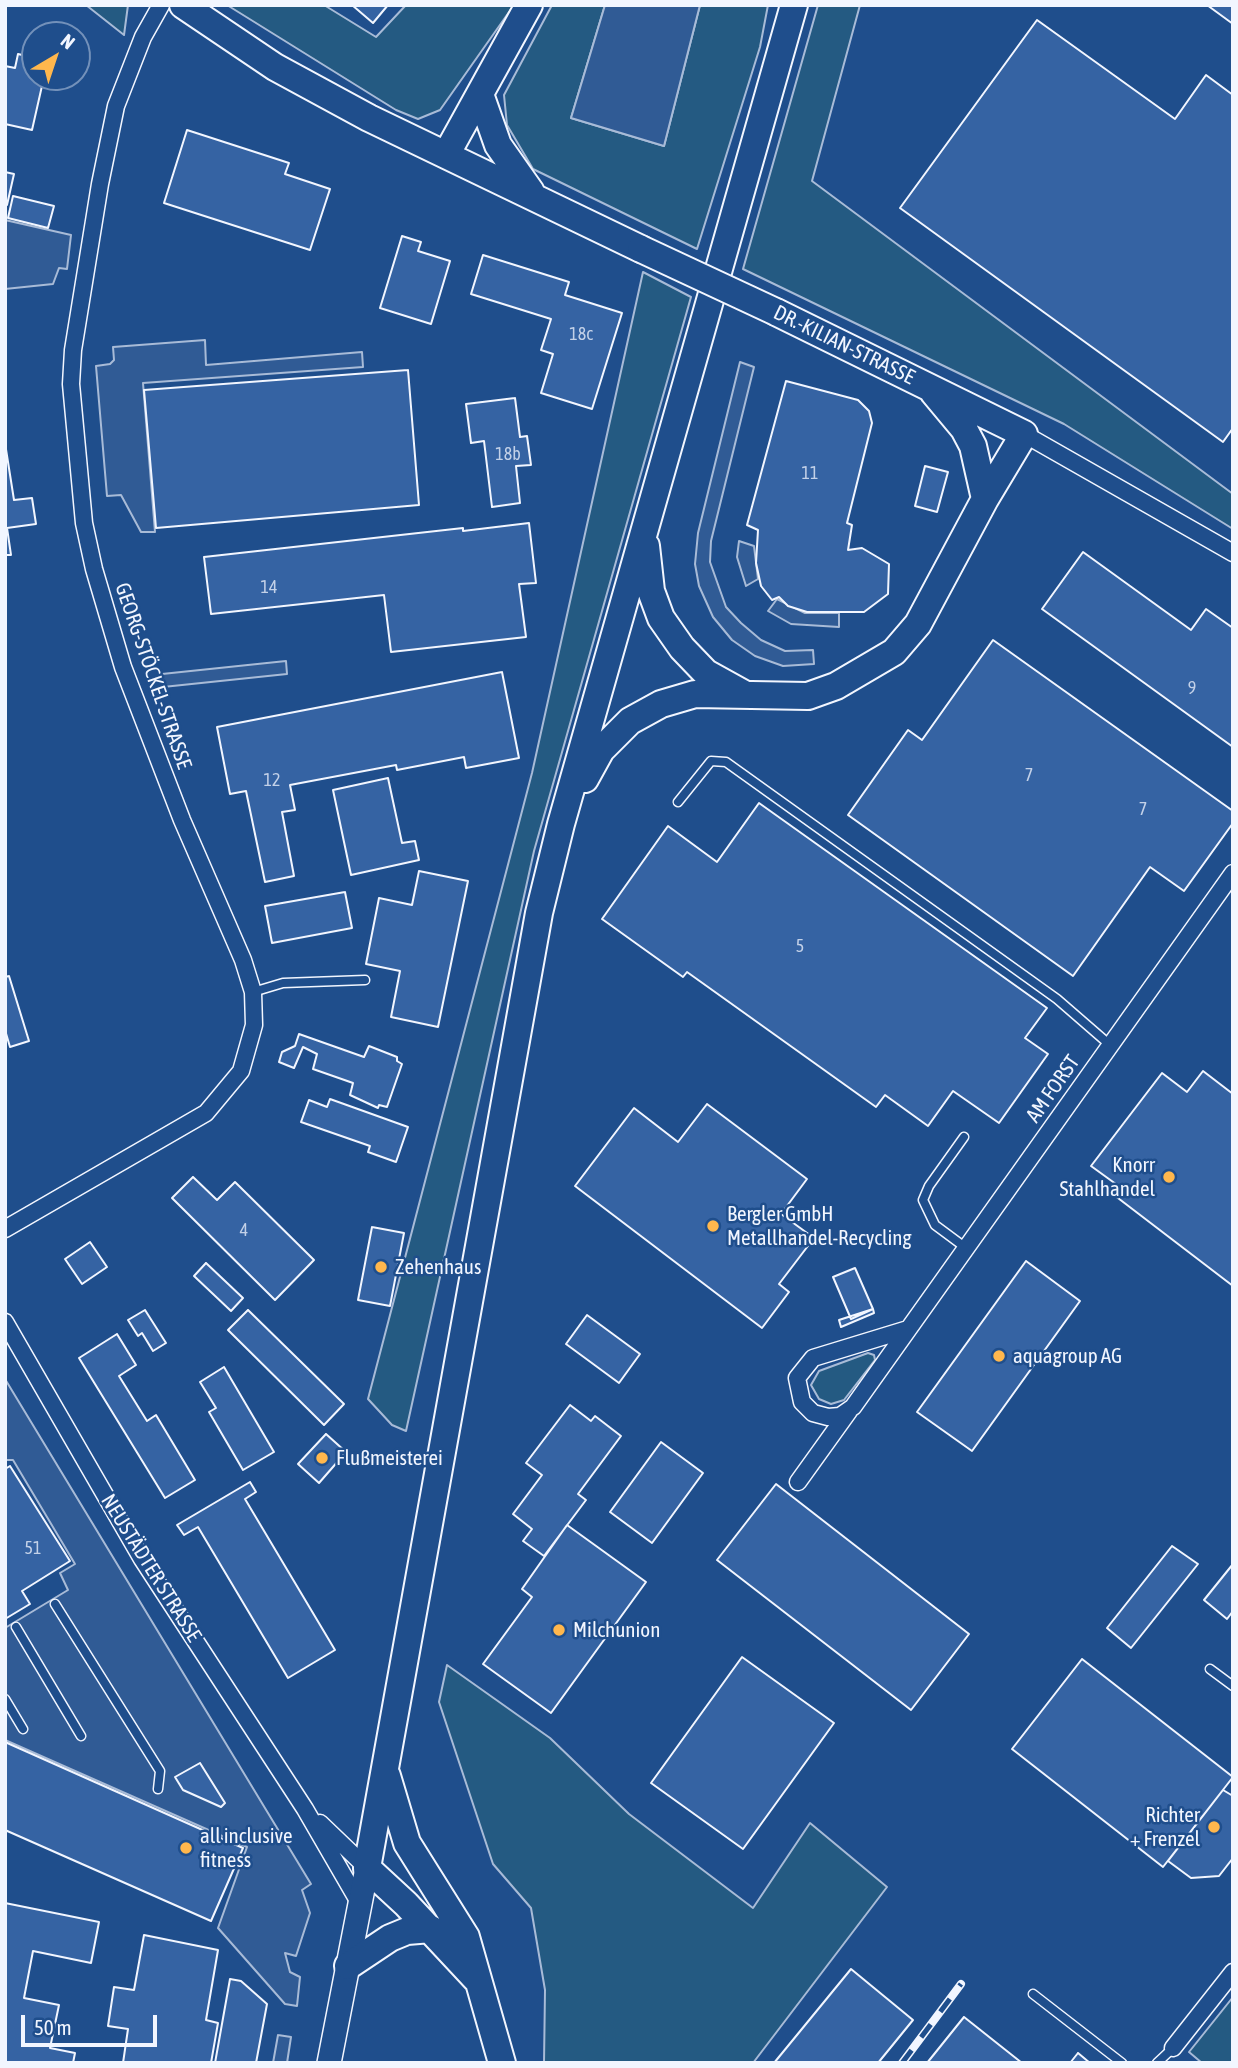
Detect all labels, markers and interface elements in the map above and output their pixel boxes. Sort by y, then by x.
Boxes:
north arrow [21,21,91,91]
text: N [57,29,79,53]
street label: DR.-KILIAN-STRASSE [769,300,919,390]
house number: 18c [569,323,593,345]
house number: 18b [495,443,521,465]
house number: 11 [802,462,818,484]
house number: 14 [261,576,277,598]
street label: GEORG-STÖCKEL-STRASSE [109,580,197,772]
house number: 9 [1188,677,1196,699]
house number: 7 [1025,764,1033,786]
house number: 12 [264,769,280,791]
house number: 7 [1139,798,1147,820]
house number: 5 [796,935,804,957]
street label: AM FORST [1021,1050,1085,1128]
place label: Knorr Stahlhandel [1059,1152,1155,1202]
marker: Knorr Stahlhandel [1161,1169,1177,1185]
place label: Bergler GmbH Metallhandel-Recycling [727,1201,912,1251]
marker: Bergler GmbH Metallhandel-Recycling [705,1218,721,1234]
house number: 4 [240,1219,248,1241]
place label: Zehenhaus [395,1254,481,1280]
marker: Zehenhaus [373,1259,389,1275]
place label: aquagroup AG [1013,1343,1122,1369]
marker: aquagroup AG [991,1348,1007,1364]
place label: Flußmeisterei [336,1445,443,1471]
marker: Flußmeisterei [314,1450,330,1466]
street label: NEUSTÄDTER STRASSE [95,1489,207,1647]
house number: 51 [25,1537,41,1559]
place label: Milchunion [573,1617,660,1643]
marker: Milchunion [551,1622,567,1638]
place label: Richter + Frenzel [1130,1802,1200,1852]
marker: Richter + Frenzel [1206,1819,1222,1835]
place label: all inclusive fitness [200,1823,292,1873]
marker: all inclusive fitness [178,1840,194,1856]
scale bar [24,2002,161,2046]
text: 50 m [34,2015,72,2039]

